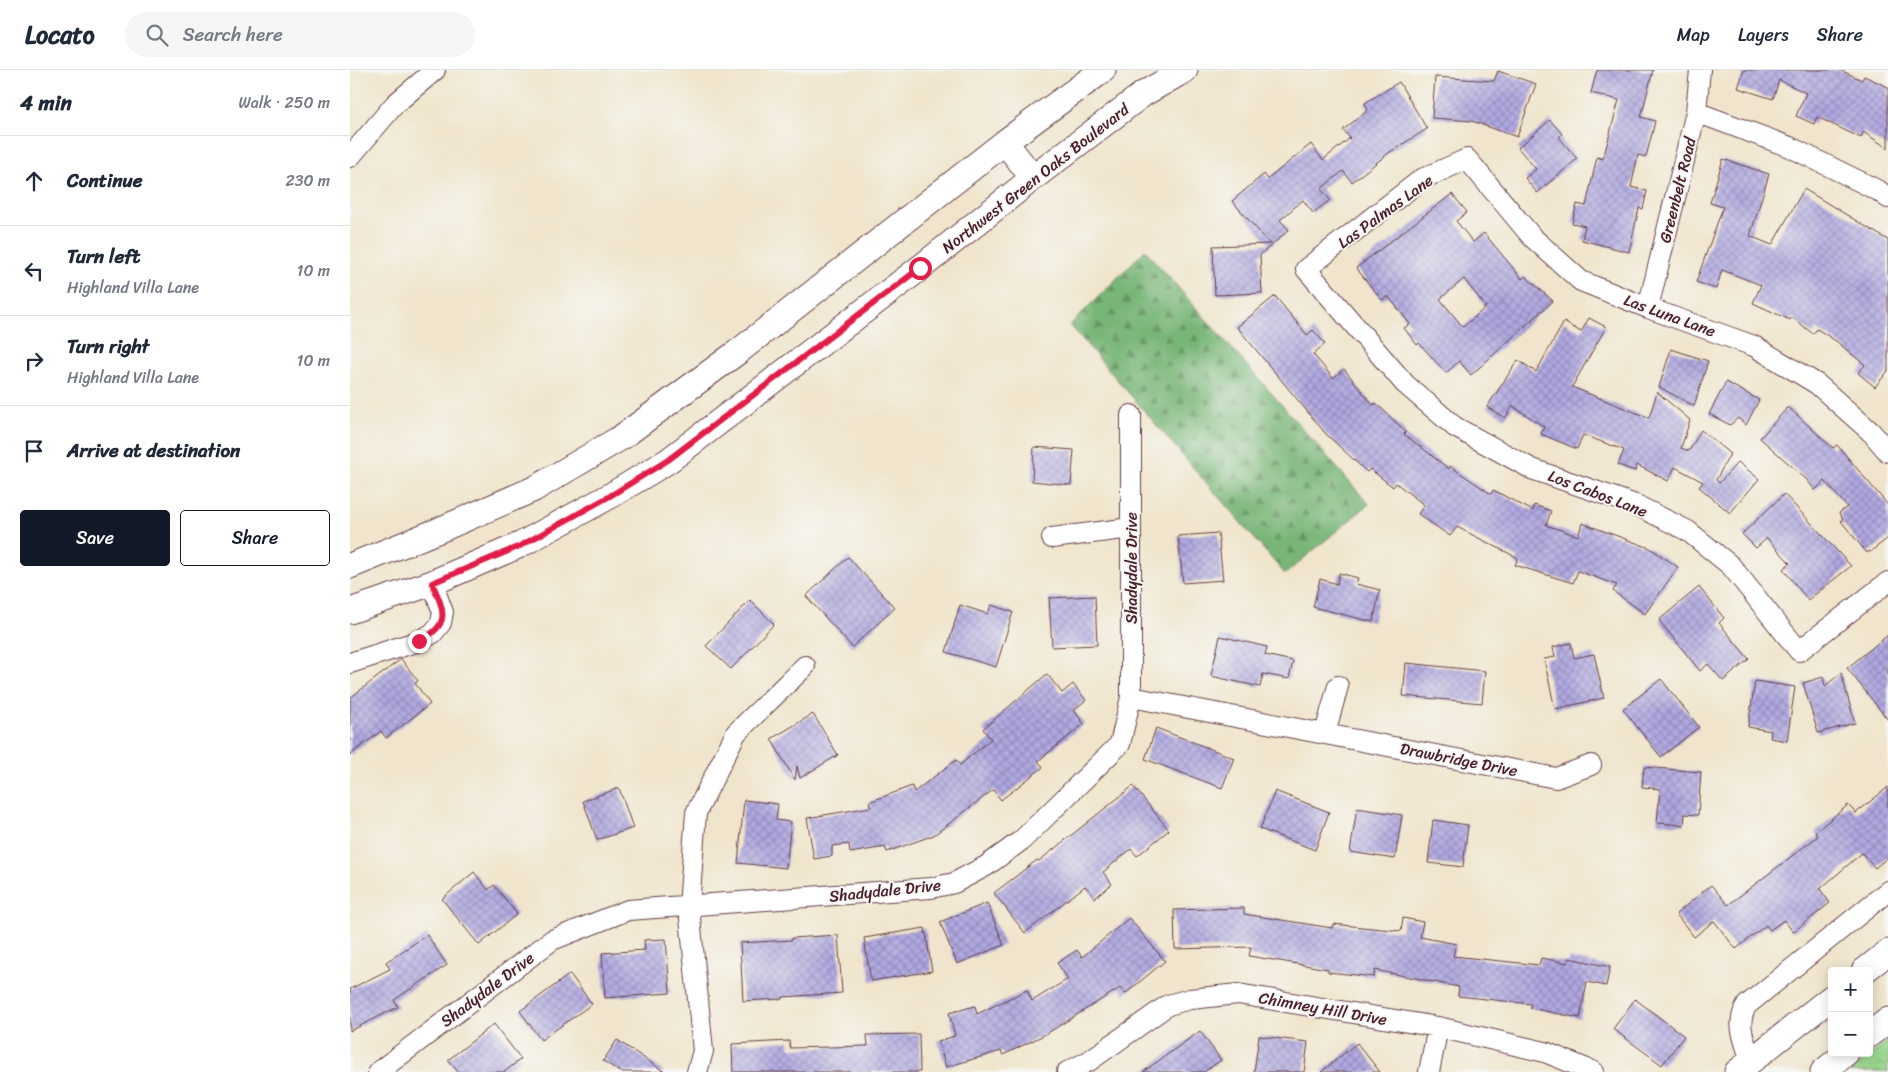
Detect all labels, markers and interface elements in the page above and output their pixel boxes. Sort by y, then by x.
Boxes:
search box [125,12,475,57]
text: Locato [25,14,95,56]
text: Search here [183,18,283,51]
text: Map [1677,19,1710,51]
text: Layers [1738,19,1789,51]
text: Share [1817,19,1863,51]
icon: search [143,21,171,49]
text: 4 min [20,84,72,122]
text: Walk · 250 m [238,88,330,117]
street label: Northwest Green Oaks Boulevard [935,95,1137,261]
street label: Greenbelt Road [1650,133,1705,246]
text: Continue [67,164,143,197]
text: 230 m [285,166,330,195]
street label: Las Palmas Lane [1331,166,1440,256]
icon: ahead [20,167,48,195]
text: Turn left [67,240,140,273]
text: 10 m [297,256,330,285]
icon: left [20,257,48,285]
route start [909,257,932,280]
text: Highland Villa Lane [67,273,199,302]
street label: Las Luna Lane [1620,285,1720,346]
text: Turn right [67,330,149,363]
text: 10 m [297,346,330,375]
icon: right [20,347,48,375]
text: Highland Villa Lane [67,363,199,392]
text: Arrive at destination [67,434,240,467]
icon: arrive [20,437,48,465]
street label: Los Cabos Lane [1544,461,1652,526]
button: Save [20,510,170,566]
button: Share [180,510,330,566]
street label: Shadydale Drive [1117,512,1146,624]
route end [408,630,431,653]
street label: Drawbridge Drive [1398,734,1520,785]
street label: Shadydale Drive [828,870,942,911]
street label: Shadydale Drive [434,944,541,1035]
map controls [1828,967,1873,1057]
button: + [1828,967,1873,1012]
street label: Chimney Hill Drive [1257,983,1389,1034]
button: − [1828,1012,1873,1057]

